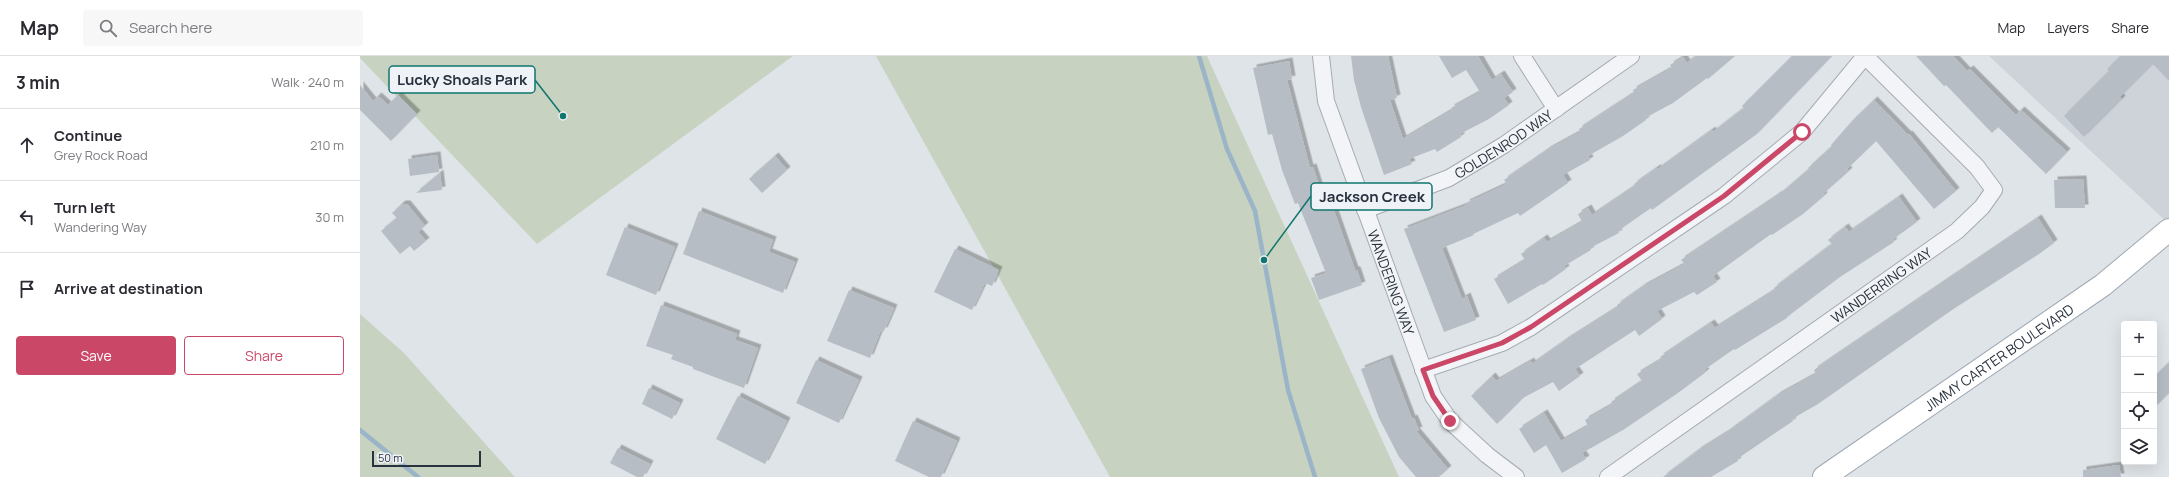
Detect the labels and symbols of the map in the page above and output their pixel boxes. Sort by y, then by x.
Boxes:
callout: Lucky Shoals Park [389,66,535,93]
text: Lucky Shoals Park [397,69,528,90]
street label: GOLDENROD WAY [1451,105,1556,182]
route start [1793,123,1811,141]
callout: Jackson Creek [1311,183,1432,210]
text: Jackson Creek [1319,186,1426,207]
street label: WANDERING WAY [1364,227,1420,337]
street label: WANDERRING WAY [1827,242,1935,327]
street label: JIMMY CARTER BOULEVARD [1920,299,2077,415]
route end [1441,412,1459,430]
scale bar [372,449,481,468]

